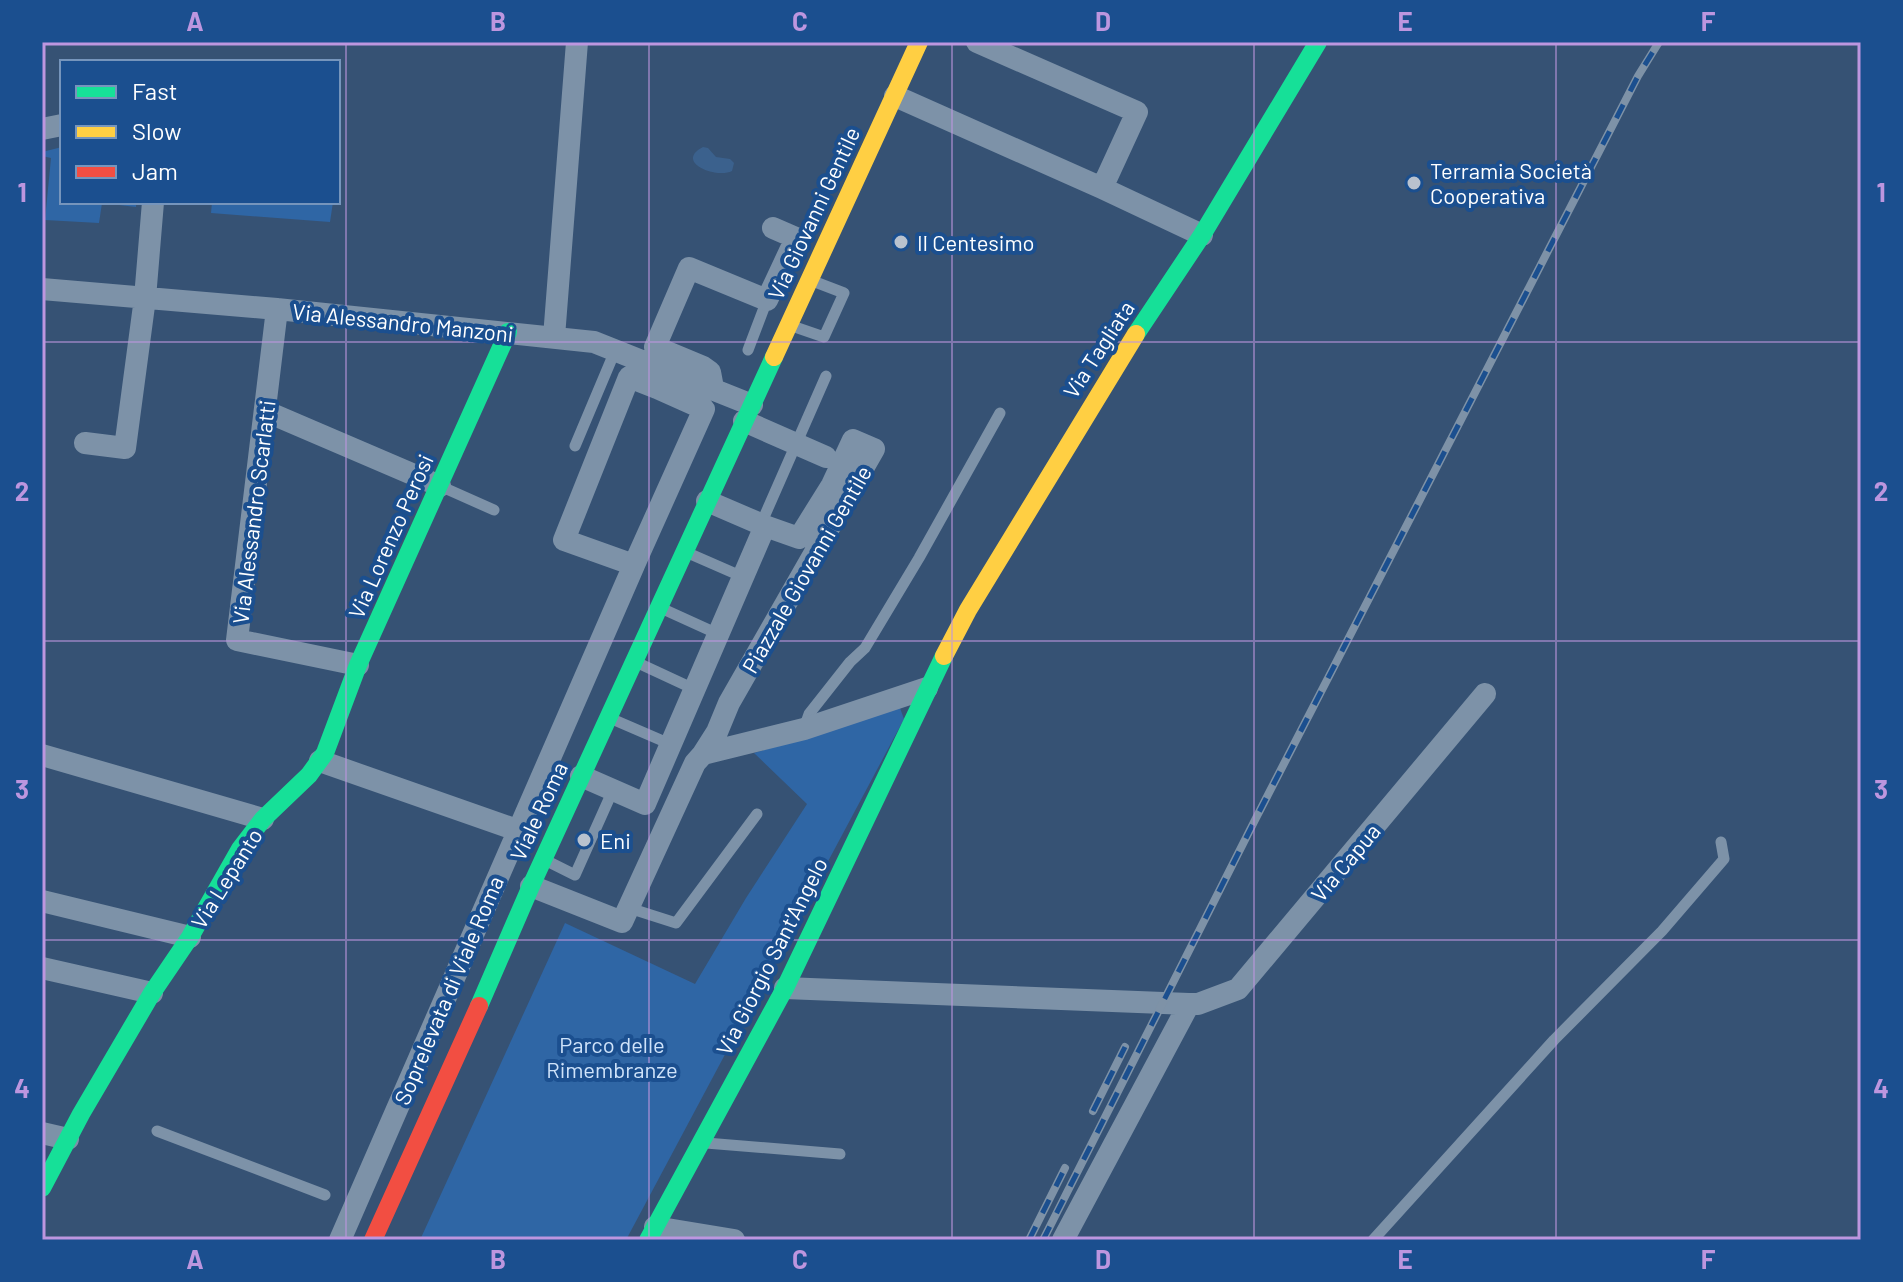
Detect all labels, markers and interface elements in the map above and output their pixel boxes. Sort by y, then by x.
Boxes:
text: A [186,5,204,36]
text: B [490,5,506,36]
text: C [792,5,808,36]
text: D [1095,5,1111,36]
text: E [1397,5,1413,36]
text: F [1701,5,1716,36]
legend [60,60,340,204]
text: Fast [132,76,177,105]
text: Slow [132,116,181,145]
street label: Via Giovanni Gentile [762,123,864,303]
text: Jam [132,156,178,185]
place label: Terramia Società Cooperativa [1430,157,1592,208]
marker: Terramia Società Cooperativa [1405,174,1423,192]
text: 1 [17,176,27,207]
text: 1 [1876,176,1886,207]
place label: Il Centesimo [917,229,1035,255]
marker: Il Centesimo [892,233,910,251]
street label: Via Tagliata [1057,296,1139,402]
street label: Via Alessandro Manzoni [291,297,515,347]
street label: Via Alessandro Scarlatti [226,398,280,626]
street label: Via Lorenzo Perosi [342,450,438,622]
street label: Piazzale Giovanni Gentile [736,461,876,677]
text: 2 [15,475,29,506]
text: 2 [1874,475,1888,506]
street label: Viale Roma [504,758,572,864]
text: 3 [15,773,29,804]
text: 3 [1874,773,1888,804]
street label: Via Capua [1305,818,1385,906]
street label: Via Lepanto [185,823,267,933]
place label: Eni [600,827,631,853]
marker: Eni [575,831,593,849]
street label: Via Giorgio Sant'Angelo [710,853,832,1059]
street label: Soprelevata di Viale Roma [388,872,508,1108]
park label: Parco delle Rimembranze [546,1031,678,1082]
text: 4 [14,1072,30,1103]
text: 4 [1873,1072,1889,1103]
text: A [186,1243,204,1274]
text: B [490,1243,506,1274]
text: C [792,1243,808,1274]
text: D [1095,1243,1111,1274]
text: E [1397,1243,1413,1274]
text: F [1701,1243,1716,1274]

